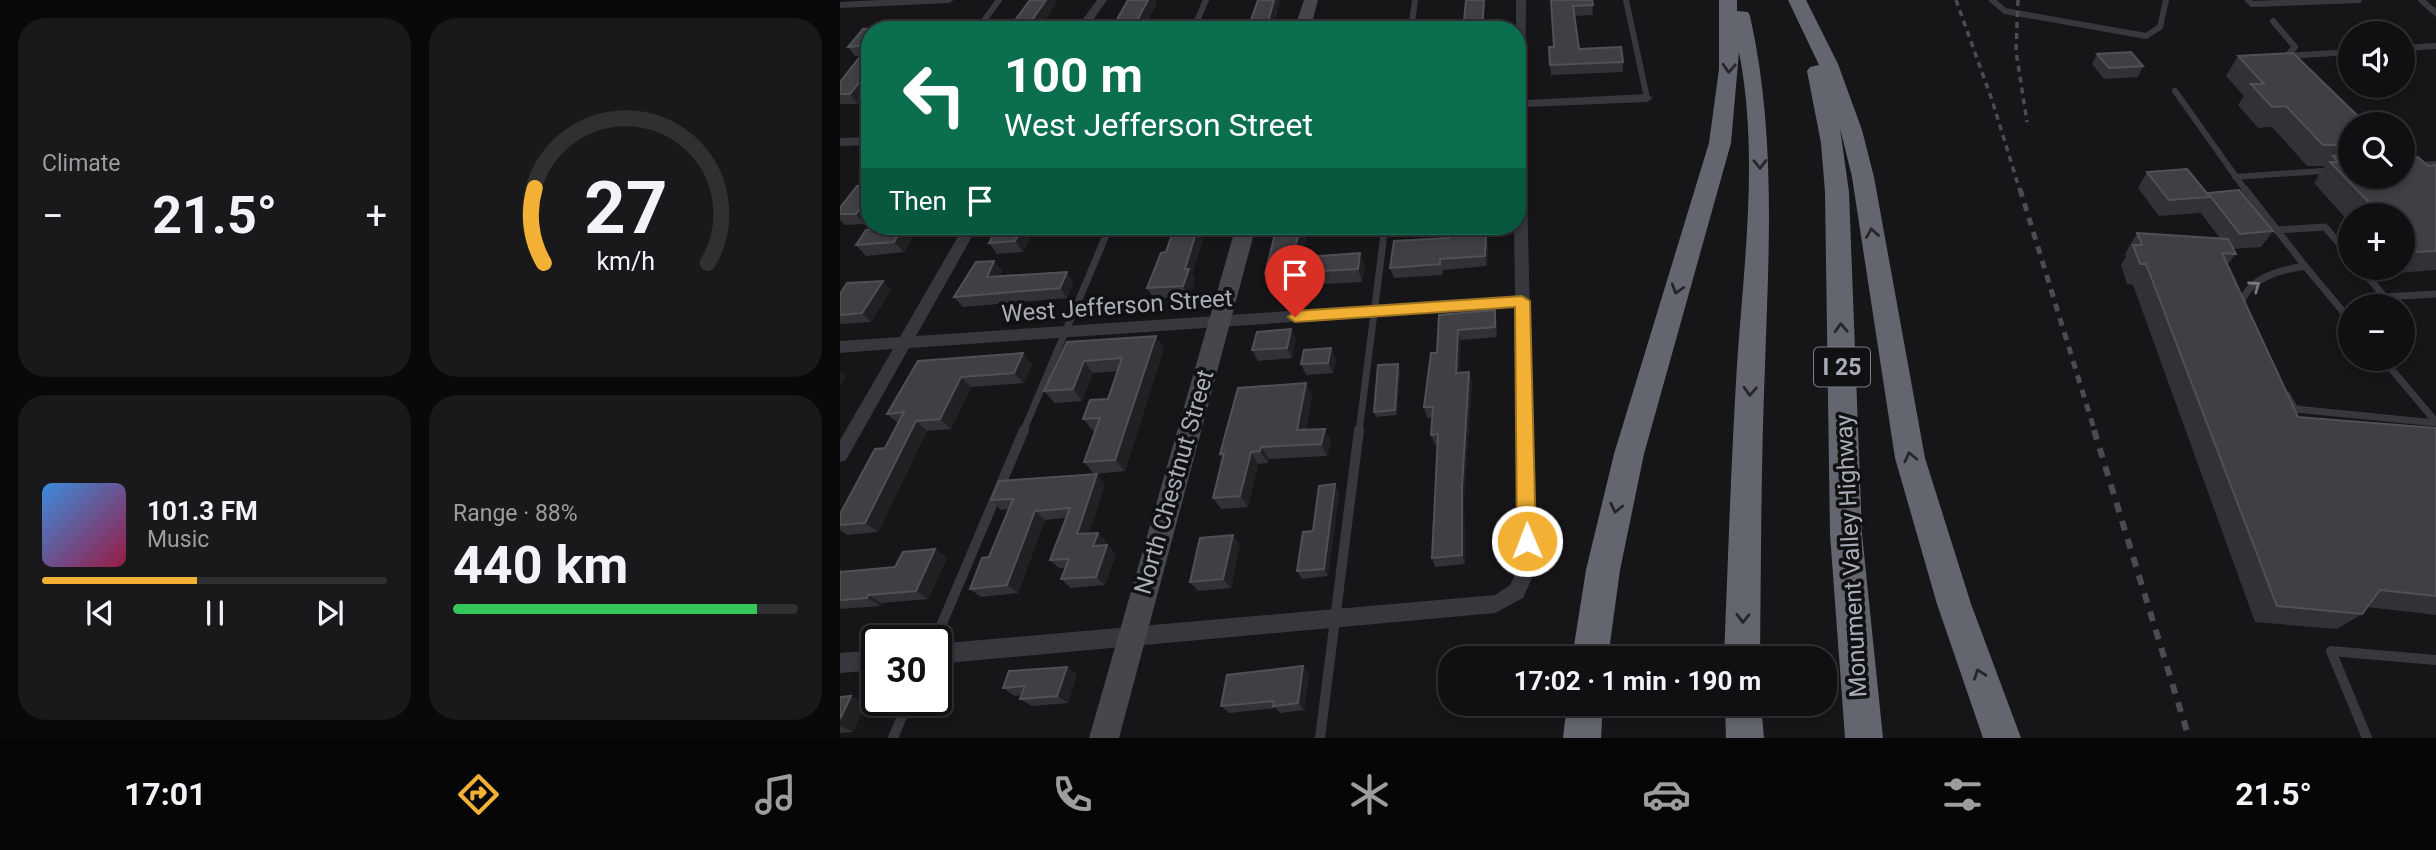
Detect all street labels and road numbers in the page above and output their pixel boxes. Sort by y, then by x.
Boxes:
street label: West Jefferson Street [1000,284,1234,328]
road number: I 25 [1814,348,1870,386]
street label: North Chestnut Street [1129,367,1219,597]
street label: Monument Valley Highway [1830,413,1872,698]

